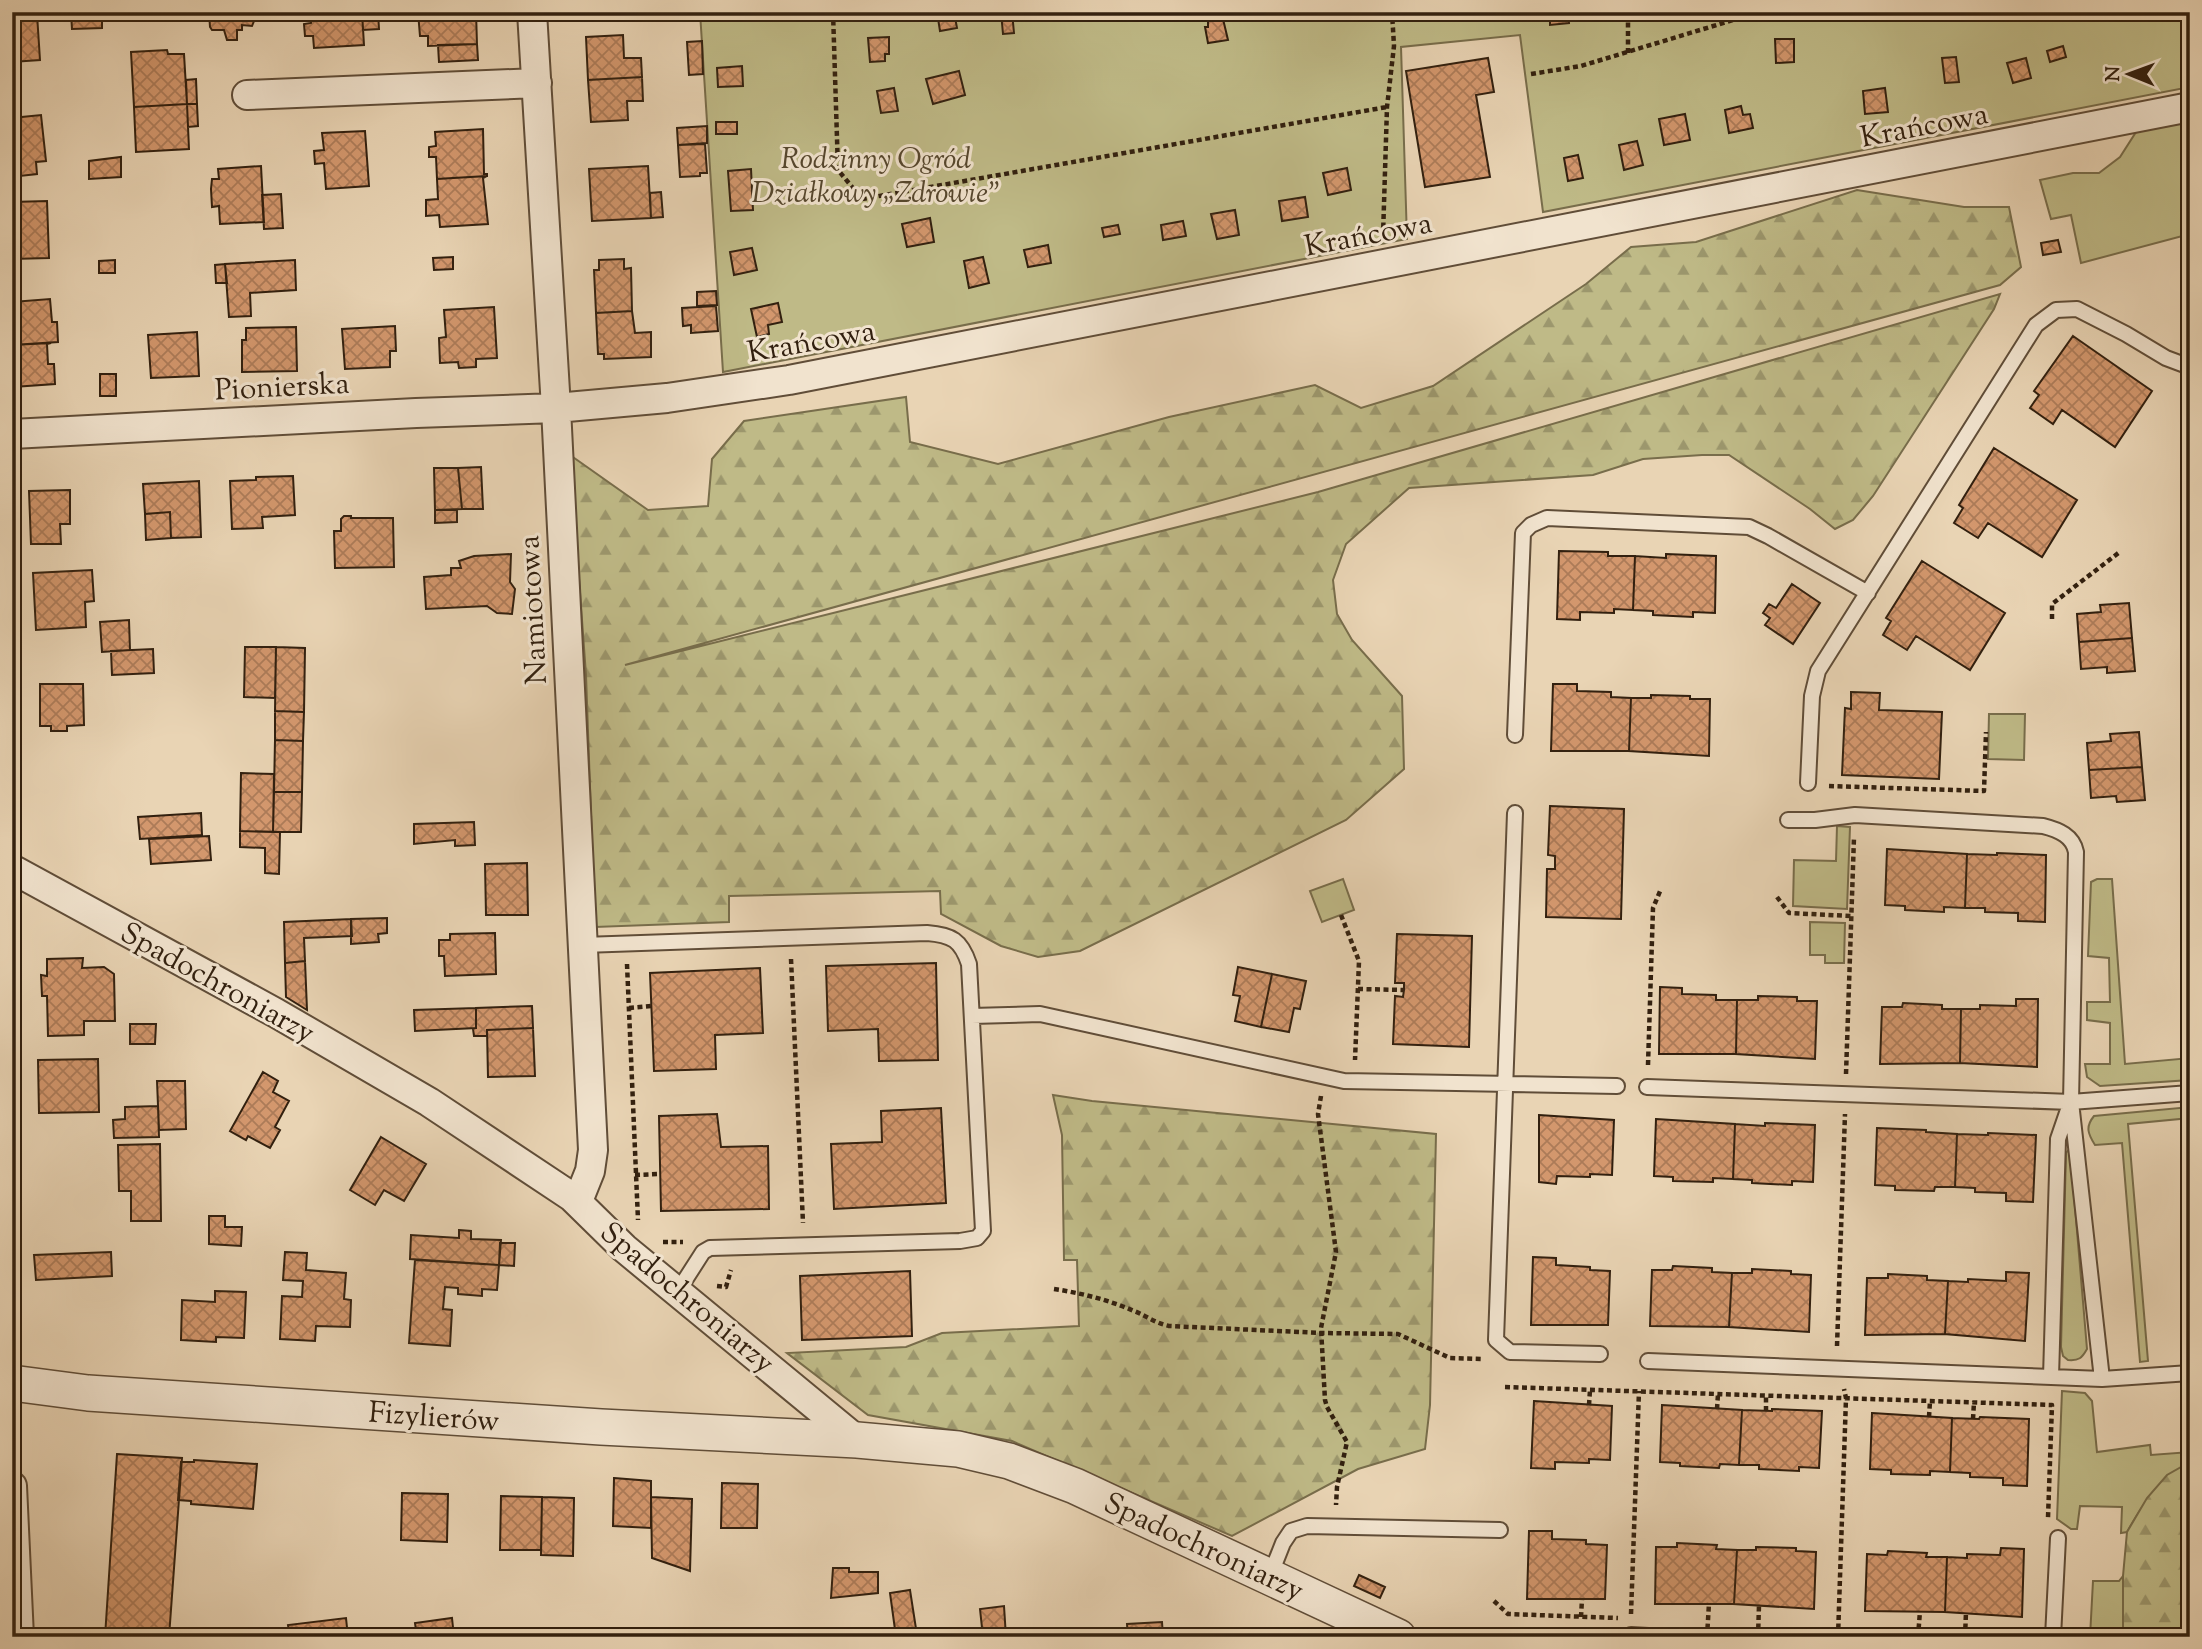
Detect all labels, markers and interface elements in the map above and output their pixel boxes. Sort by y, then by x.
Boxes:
north arrow [2094,38,2164,108]
text: N [2101,66,2128,82]
street label: Krańcowa [1857,94,1992,161]
park label: Rodzinny Ogród Działkowy „Zdrowie” [752,139,1000,216]
street label: Krańcowa [1301,203,1436,270]
street label: Krańcowa [744,311,879,376]
street label: Pionierska [214,363,351,413]
street label: Namiotowa [509,534,560,685]
street label: Spadochroniarzy [112,913,322,1056]
street label: Spadochroniarzy [590,1213,783,1385]
street label: Fizylierów [367,1392,501,1445]
street label: Spadochroniarzy [1096,1483,1310,1614]

